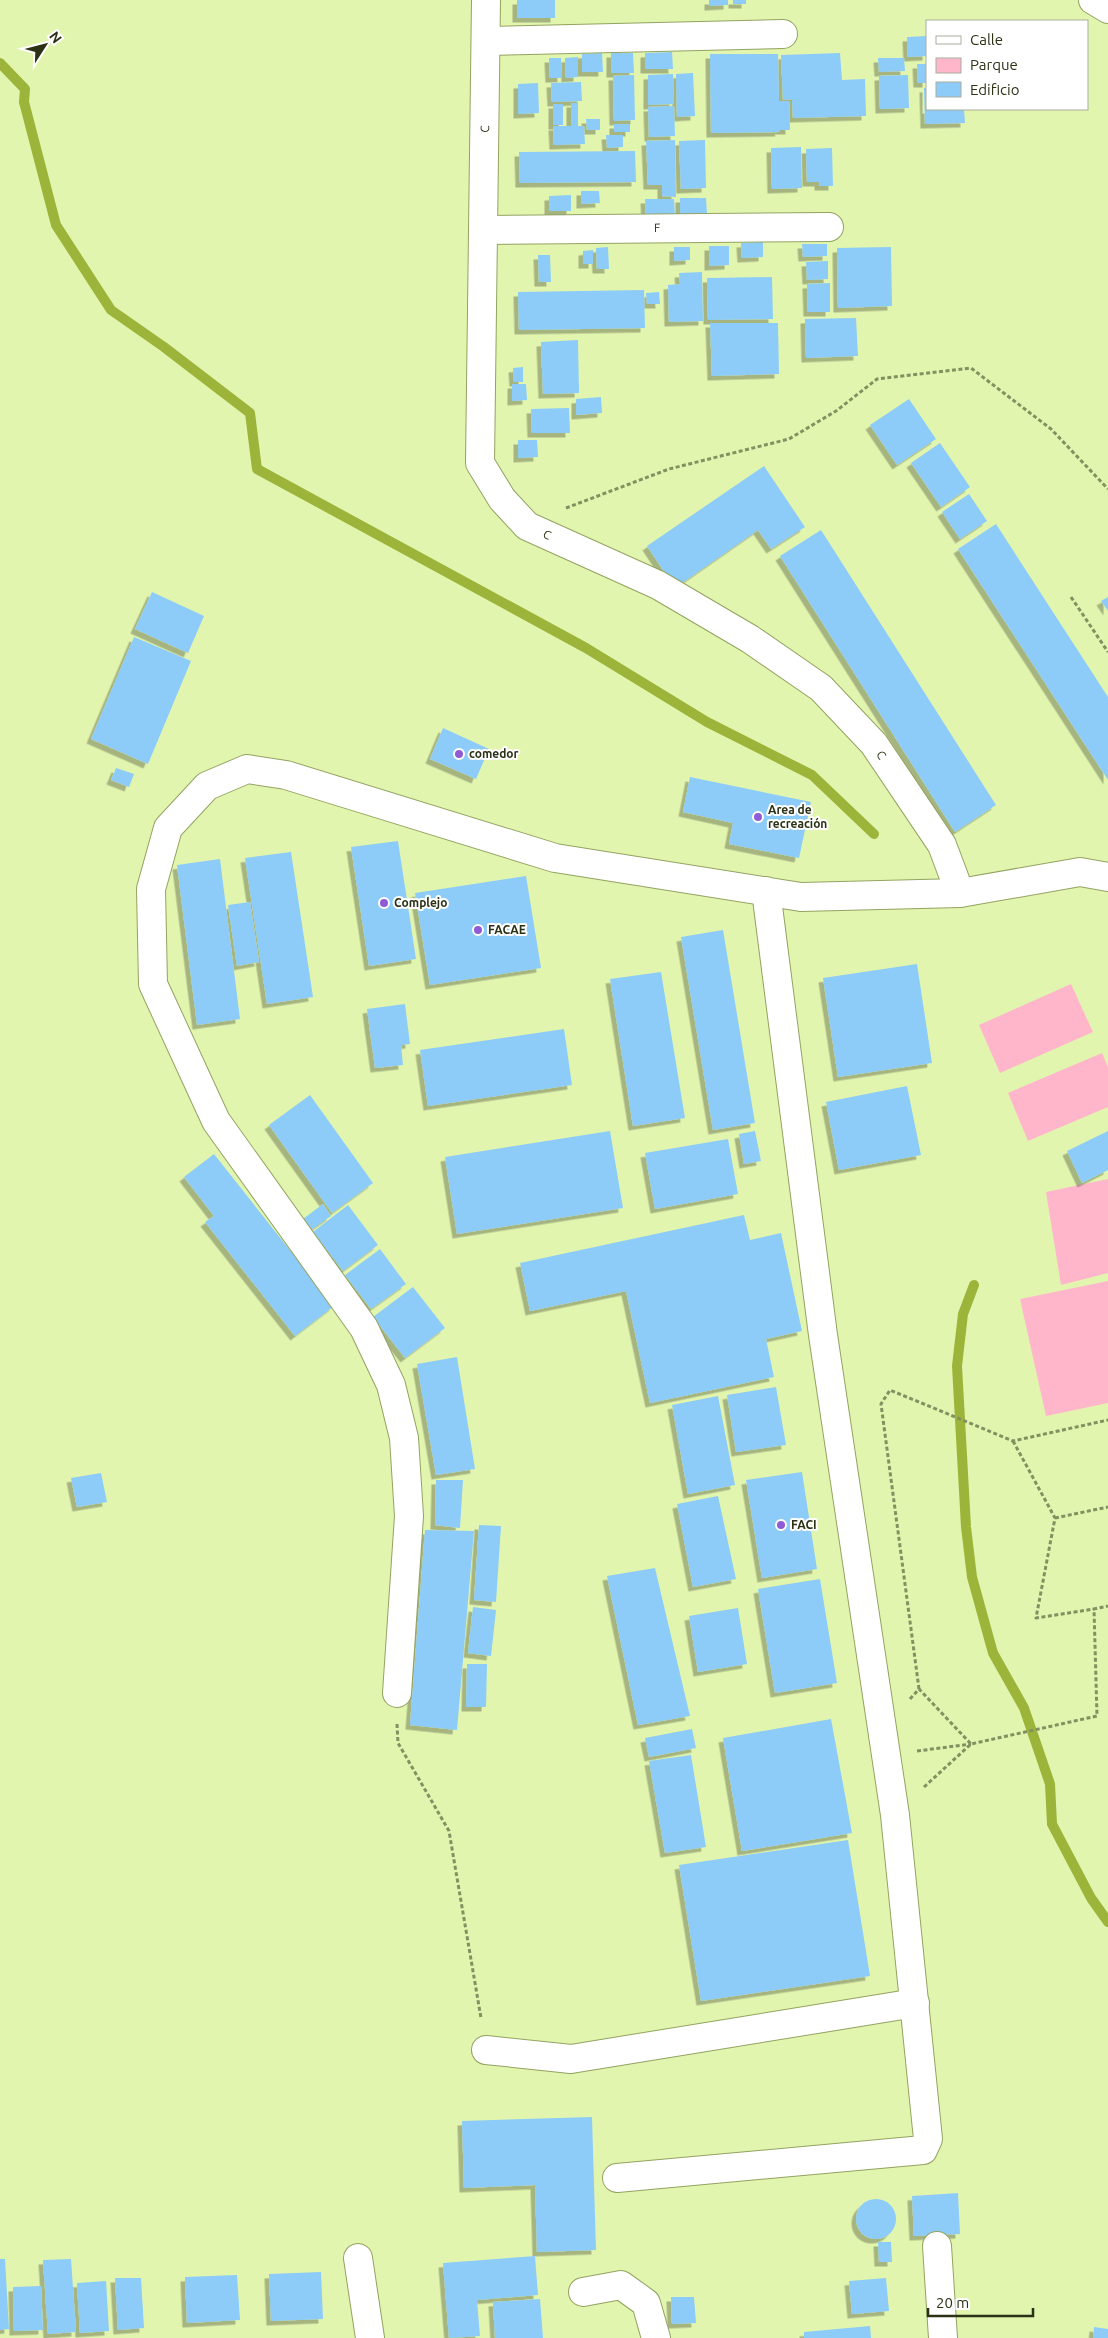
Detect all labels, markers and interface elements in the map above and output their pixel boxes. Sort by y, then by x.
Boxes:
north arrow [20,20,70,70]
legend [926,20,1088,110]
text: N [46,28,65,46]
text: Calle [970,31,1003,48]
text: Parque [970,56,1018,73]
text: Edificio [970,81,1019,98]
street label: C [478,125,491,133]
street label: F [654,221,660,234]
street label: C [541,527,554,542]
place label: comedor [469,747,519,760]
marker: comedor [453,748,465,760]
street label: C [874,748,889,762]
place label: Area de recreación [768,803,827,830]
marker: Area de recreación [752,811,764,823]
place label: Complejo [394,896,447,909]
marker: Complejo [378,897,390,909]
place label: FACAE [488,923,526,936]
marker: FACAE [472,924,484,936]
place label: FACI [791,1518,817,1531]
marker: FACI [775,1519,787,1531]
scale bar [928,2286,1033,2318]
text: 20 m [936,2294,969,2311]

